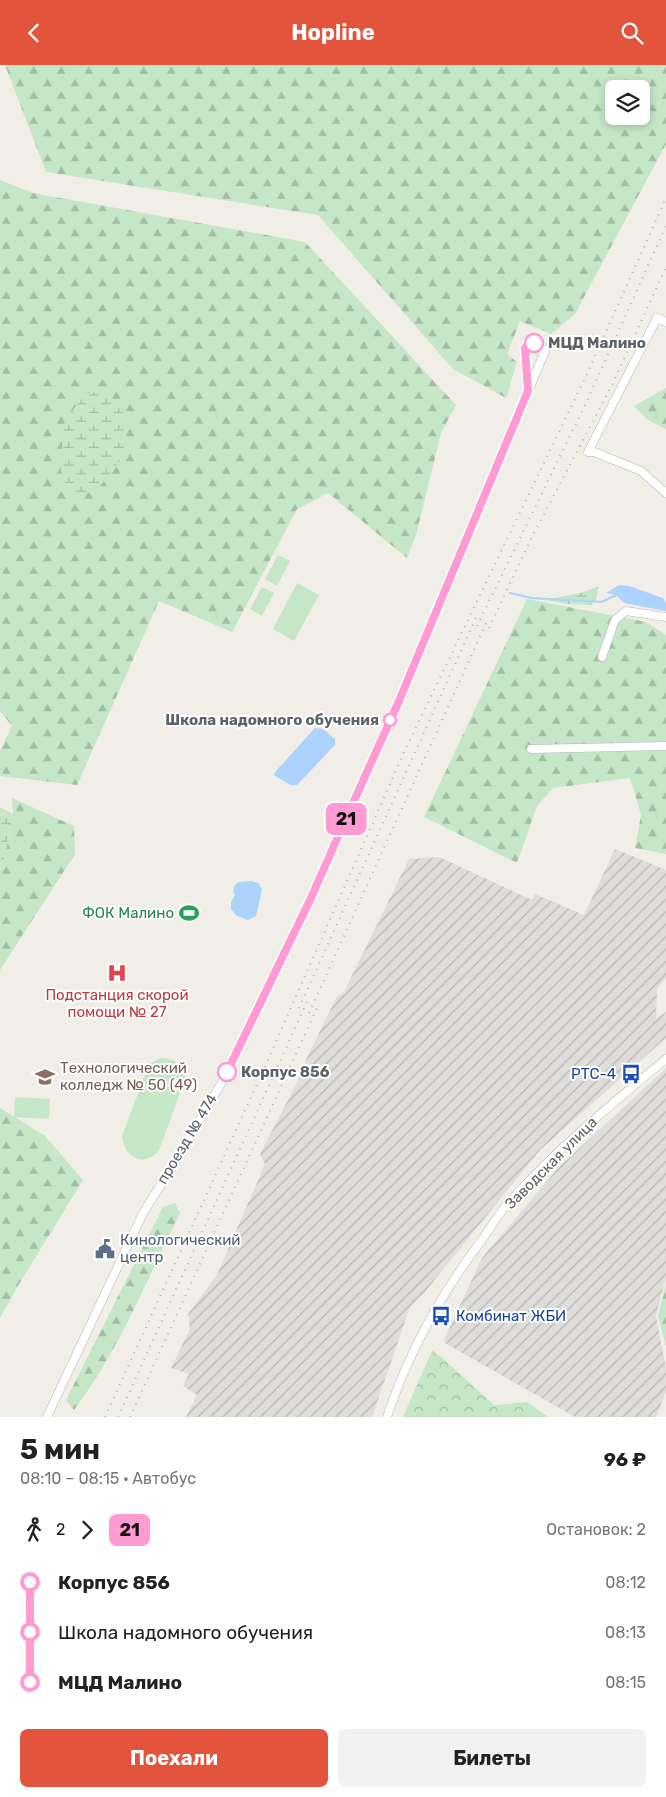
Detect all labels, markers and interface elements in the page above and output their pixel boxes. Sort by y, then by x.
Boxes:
icon: back [20,19,48,47]
text: Hopline [291,19,375,46]
icon: search [618,19,646,47]
map controls [605,80,650,125]
button: layers [605,80,650,125]
marker: МЦД Малино [524,333,544,353]
place label: МЦД Малино [548,334,646,352]
place label: Школа надомного обучения [165,711,379,729]
marker: Школа надомного обучения [383,713,397,727]
line badge: 21 [324,803,368,835]
text: 21 [336,808,356,830]
sports icon: ФОК Малино [178,902,200,924]
place label: ФОК Малино [82,904,174,922]
hospital icon: Подстанция скорой помощи № 27 [106,962,128,984]
place label: Подстанция скорой помощи № 27 [45,986,189,1021]
place label: Технологический колледж № 50 (49) [60,1059,197,1094]
marker: Корпус 856 [217,1062,237,1082]
place label: Корпус 856 [241,1063,330,1081]
bus stop icon: РТС-4 [620,1063,642,1085]
place label: РТС-4 [571,1065,616,1083]
school or university icon: Технологический колледж № 50 (49) [34,1066,56,1088]
street label: проезд № 474 [153,1091,221,1187]
street label: Заводская улица [501,1113,601,1213]
place label: Кинологический центр [120,1231,240,1266]
public building icon: Кинологический центр [94,1238,116,1260]
bus stop icon: Комбинат ЖБИ [430,1305,452,1327]
place label: Комбинат ЖБИ [456,1307,566,1325]
text: 5 мин [20,1433,100,1466]
text: 96 ₽ [604,1448,646,1471]
text: 08:10 – 08:15 · Автобус [20,1469,196,1488]
icon: walk [20,1516,48,1544]
icon: forward [73,1516,101,1544]
text: 21 [119,1519,140,1541]
text: 2 [56,1520,65,1539]
text: Остановок: 2 [546,1520,646,1539]
text: Корпус 856 [58,1571,170,1594]
text: 08:12 [605,1573,646,1592]
text: Школа надомного обучения [58,1621,313,1644]
text: 08:13 [605,1623,646,1642]
text: МЦД Малино [58,1671,182,1694]
text: 08:15 [605,1673,646,1692]
button: Поехали [20,1729,328,1787]
button: Билеты [338,1729,646,1787]

